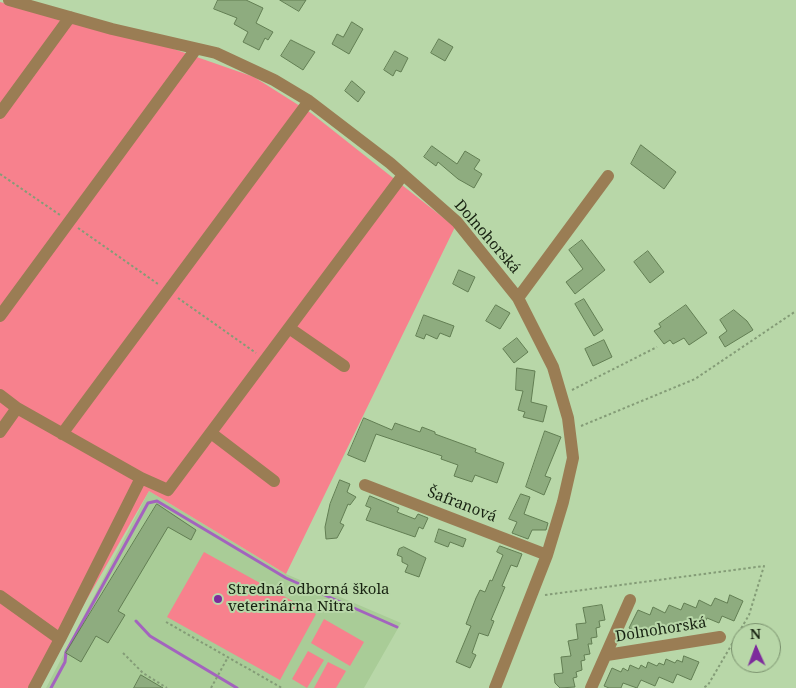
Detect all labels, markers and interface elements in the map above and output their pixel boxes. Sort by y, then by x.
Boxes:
street label: Dolnohorská [450,196,524,278]
street label: Šafranová [425,484,499,526]
place label: Stredná odborná škola veterinárna Nitra [228,581,390,616]
marker: Stredná odborná škola veterinárna Nitra [212,593,224,605]
street label: Dolnohorská [614,614,708,646]
north arrow [731,623,781,673]
text: N [750,624,761,643]

